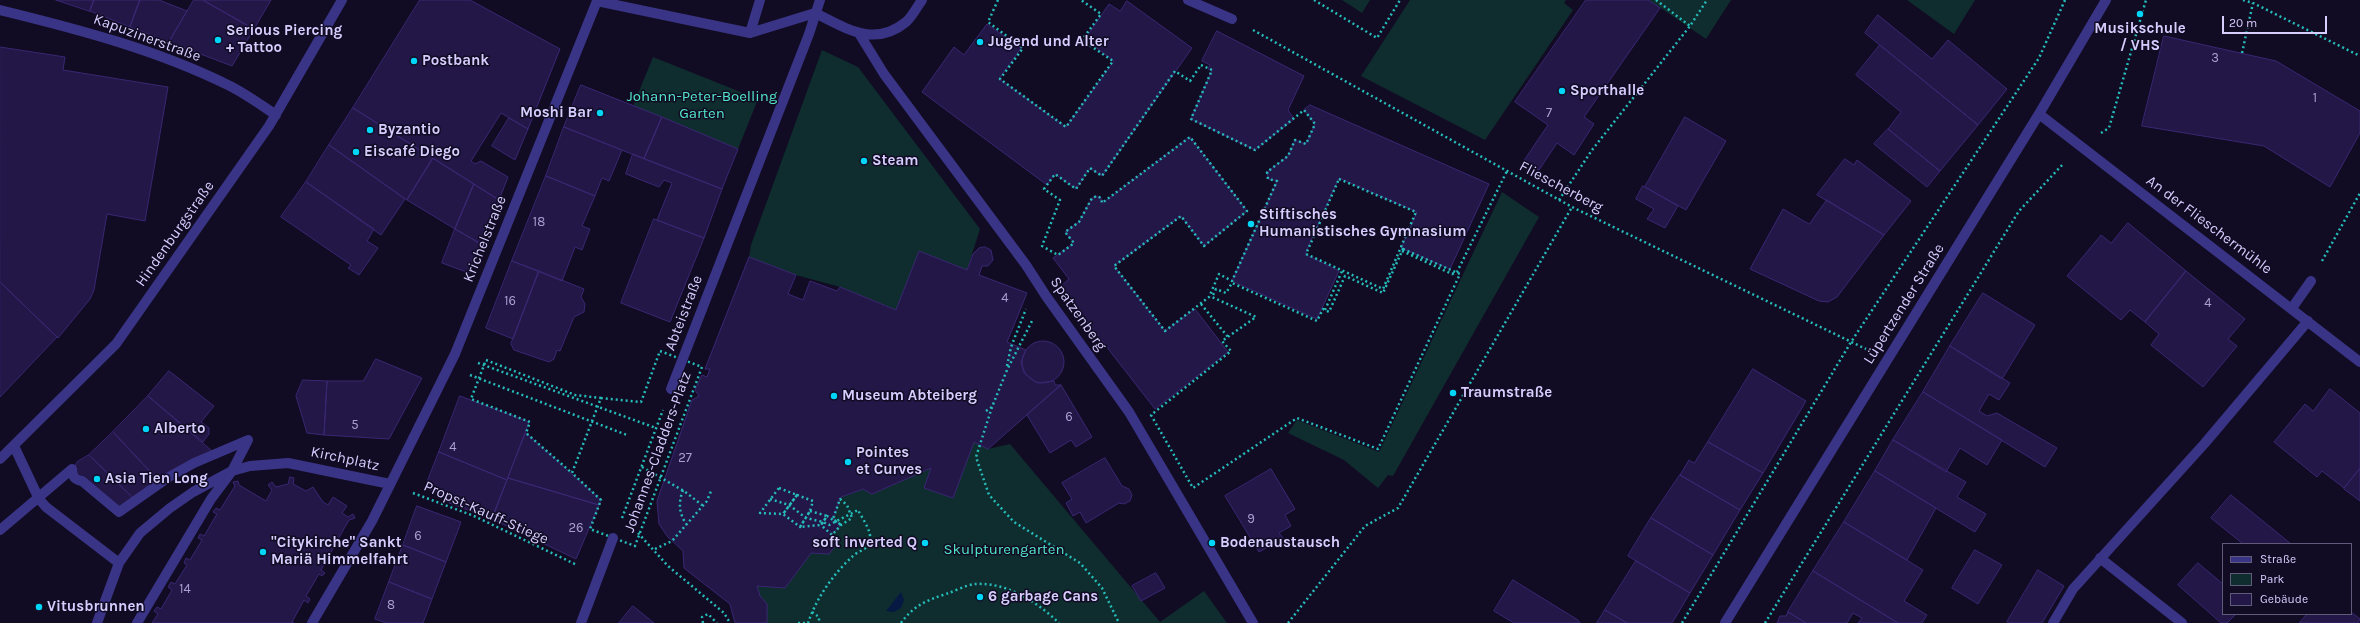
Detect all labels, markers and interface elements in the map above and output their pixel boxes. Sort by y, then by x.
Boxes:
scale bar [2224,8,2329,34]
marker: Musikschule / VHS [2135,9,2145,19]
street label: Kapuzinerstraße [91,10,203,66]
text: 20 m [2229,16,2257,30]
place label: Musikschule / VHS [2094,20,2186,55]
place label: Serious Piercing + Tattoo [226,22,342,57]
place label: Jugend und Alter [988,33,1109,51]
marker: Serious Piercing + Tattoo [213,35,223,45]
marker: Jugend und Alter [975,37,985,47]
house number: 3 [2211,50,2219,66]
place label: Postbank [422,52,489,70]
marker: Postbank [409,56,419,66]
place label: Sporthalle [1570,82,1644,100]
marker: Sporthalle [1557,86,1567,96]
park label: Johann-Peter-Boelling Garten [627,88,777,123]
house number: 1 [2313,90,2317,106]
place label: Moshi Bar [520,104,592,122]
house number: 7 [1546,105,1552,121]
marker: Moshi Bar [595,108,605,118]
place label: Byzantio [378,121,440,139]
marker: Byzantio [365,125,375,135]
place label: Eiscafé Diego [364,143,460,161]
marker: Eiscafé Diego [351,147,361,157]
place label: Steam [872,152,918,170]
marker: Steam [859,156,869,166]
street label: Fliescherberg [1516,157,1606,217]
street label: An der Flieschermühle [2143,172,2275,278]
street label: Hindenburgstraße [132,178,218,290]
street label: Krichelstraße [459,193,511,285]
place label: Stiftisches Humanistisches Gymnasium [1259,206,1466,241]
house number: 18 [533,214,545,230]
marker: Stiftisches Humanistisches Gymnasium [1246,219,1256,229]
street label: Lüpertzender Straße [1860,241,1948,367]
street label: Abteistraße [661,273,707,353]
street label: Spatzenberg [1046,274,1110,354]
house number: 4 [1001,290,1009,306]
house number: 16 [504,293,516,309]
house number: 4 [2204,295,2212,311]
street label: Johannes-Cladders-Platz [621,369,695,535]
place label: Traumstraße [1461,384,1552,402]
place label: Museum Abteiberg [842,387,977,405]
marker: Traumstraße [1448,388,1458,398]
marker: Museum Abteiberg [829,391,839,401]
house number: 6 [1065,409,1073,425]
house number: 5 [351,417,359,433]
place label: Alberto [154,420,205,438]
marker: Alberto [141,424,151,434]
house number: 4 [449,439,457,455]
street label: Kirchplatz [309,443,381,475]
place label: Pointes et Curves [856,444,922,479]
house number: 27 [678,450,692,466]
marker: Pointes et Curves [843,457,853,467]
place label: Asia Tien Long [105,470,208,488]
marker: Asia Tien Long [92,474,102,484]
street label: Propst-Kauff-Stiege [421,477,551,549]
house number: 9 [1247,511,1255,527]
house number: 26 [569,520,583,536]
house number: 6 [414,528,422,544]
place label: "Citykirche" Sankt Mariä Himmelfahrt [271,534,408,569]
place label: soft inverted Q [812,534,917,552]
place label: Bodenaustausch [1220,534,1340,552]
marker: soft inverted Q [920,538,930,548]
marker: Bodenaustausch [1207,538,1217,548]
park label: Skulpturengarten [943,541,1065,559]
legend [2222,543,2352,615]
marker: "Citykirche" Sankt Mariä Himmelfahrt [258,547,268,557]
text: Straße [2260,552,2296,566]
text: Park [2260,572,2284,586]
house number: 14 [179,581,191,597]
place label: 6 garbage Cans [988,588,1098,606]
marker: 6 garbage Cans [975,592,985,602]
text: Gebäude [2260,592,2308,606]
house number: 8 [387,597,395,613]
place label: Vitusbrunnen [47,598,145,616]
marker: Vitusbrunnen [34,602,44,612]

